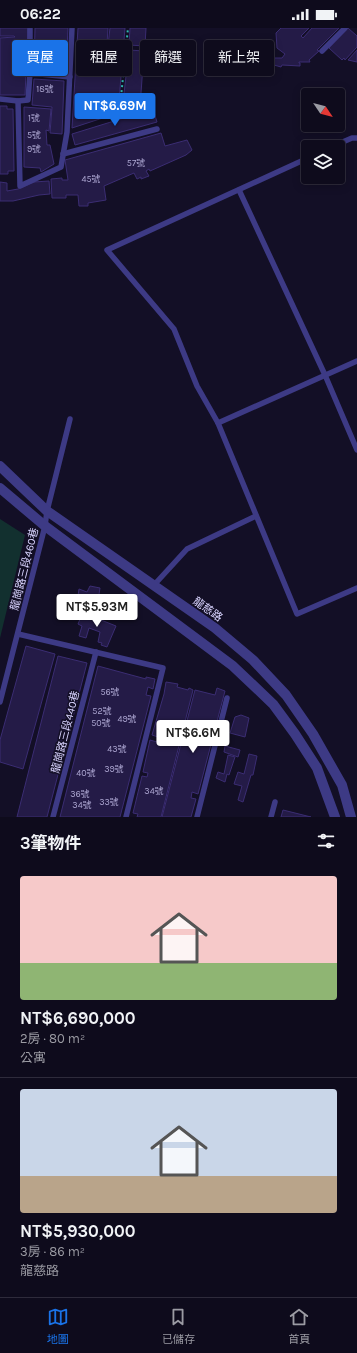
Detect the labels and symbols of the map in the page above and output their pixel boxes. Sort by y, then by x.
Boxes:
house number: 18號 [36,84,54,94]
north arrow [301,88,345,132]
pin: NT$6.69M [74,93,156,127]
house number: 1號 [28,113,40,123]
house number: 5號 [27,130,41,140]
house number: 9號 [27,144,41,154]
house number: 57號 [127,158,145,168]
house number: 45號 [81,174,101,184]
street label: 龍崗路三段460巷 [8,526,41,612]
pin: NT$5.93M [56,594,138,628]
street label: 龍慈路 [190,595,225,624]
house number: 56號 [100,687,120,697]
street label: 龍崗路三段440巷 [49,689,82,775]
house number: 52號 [92,706,112,716]
house number: 49號 [117,714,137,724]
house number: 50號 [91,718,111,728]
pin: NT$6.6M [156,720,230,754]
house number: 43號 [107,744,127,754]
house number: 39號 [104,764,124,774]
house number: 40號 [76,768,96,778]
house number: 34號 [144,786,164,796]
house number: 36號 [70,789,90,799]
house number: 33號 [99,797,119,807]
house number: 34號 [72,800,92,810]

